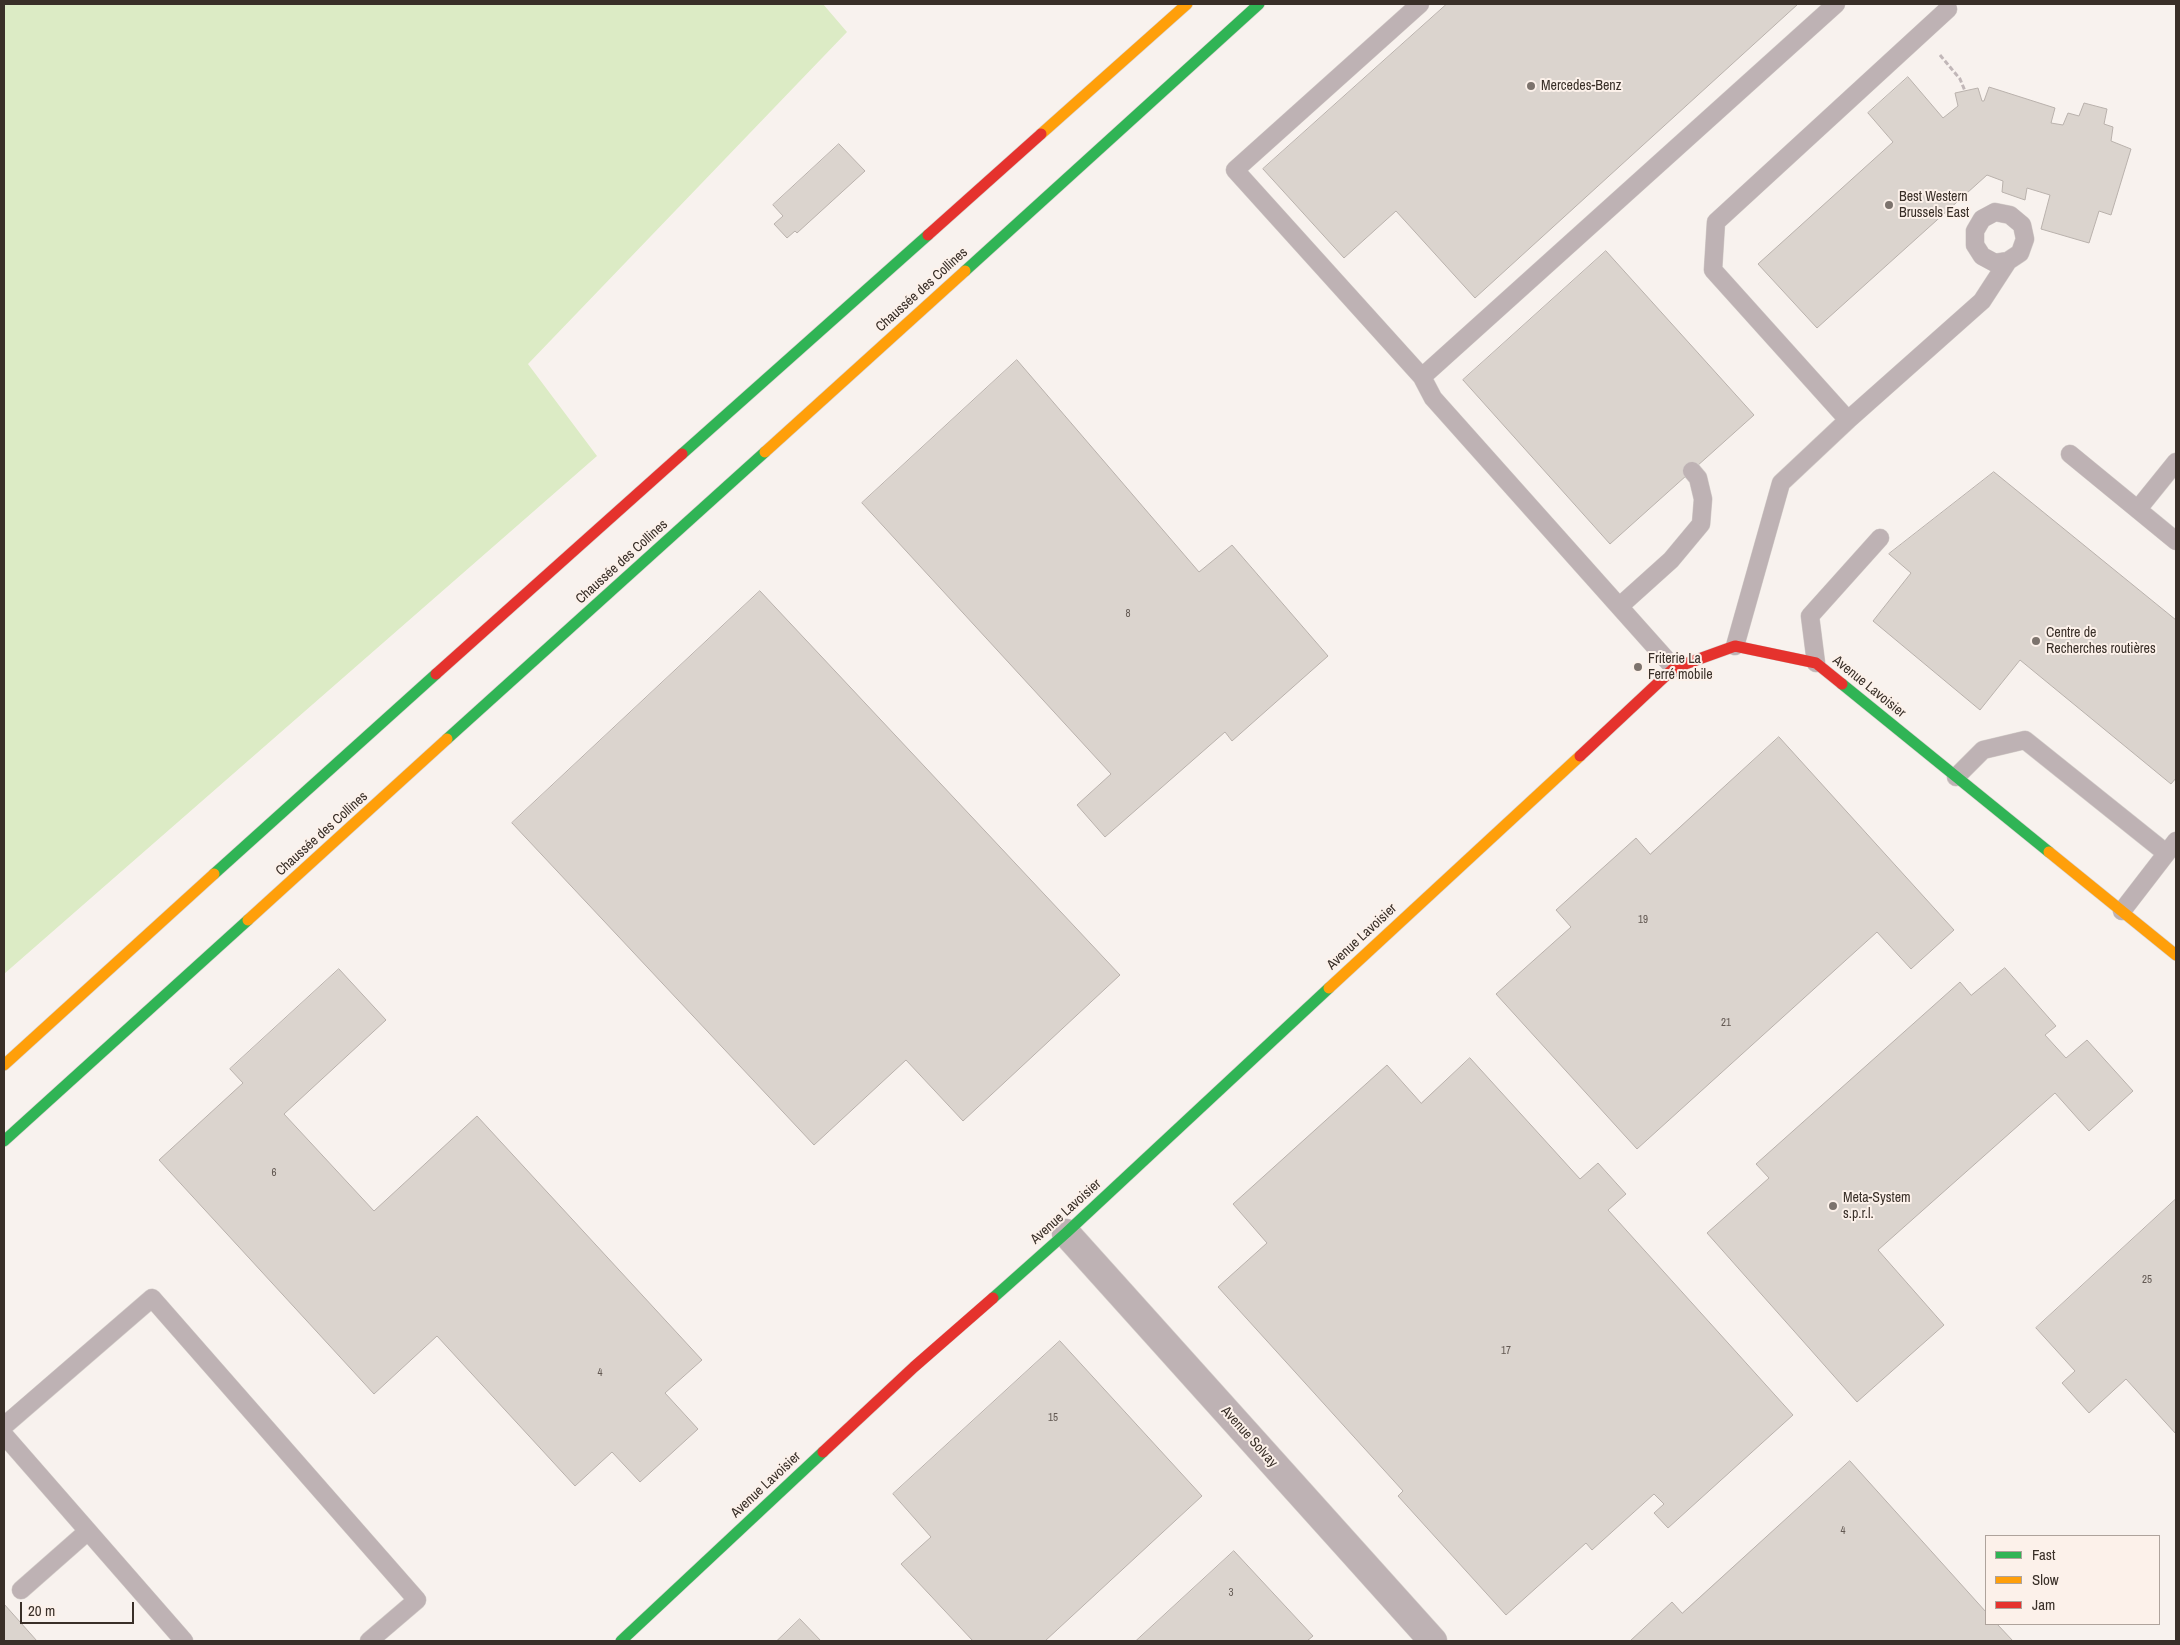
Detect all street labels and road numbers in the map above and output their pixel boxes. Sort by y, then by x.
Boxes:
street label: Chaussée des Collines [873,244,971,336]
street label: Chaussée des Collines [573,516,671,608]
street label: Avenue Lavoisier [1829,652,1909,722]
street label: Chaussée des Collines [273,788,371,880]
street label: Avenue Lavoisier [1324,900,1400,974]
street label: Avenue Lavoisier [1027,1176,1105,1248]
street label: Avenue Solvay [1217,1403,1281,1471]
street label: Avenue Lavoisier [728,1448,804,1522]

